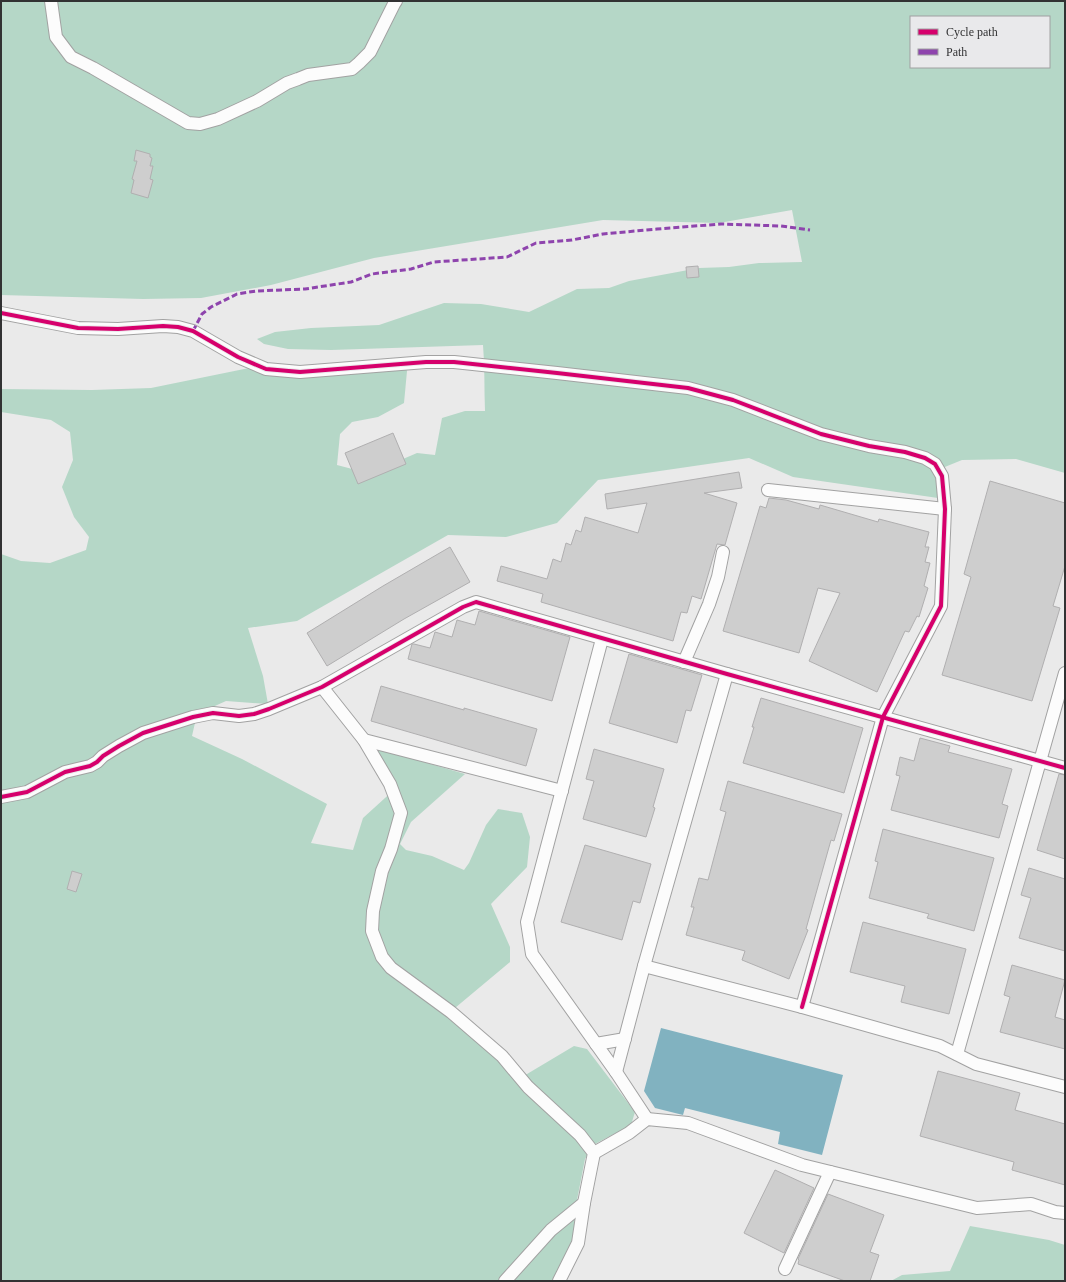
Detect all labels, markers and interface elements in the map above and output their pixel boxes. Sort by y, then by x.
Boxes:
legend [910,16,1050,68]
text: Cycle path [946,25,998,39]
text: Path [946,45,967,59]

